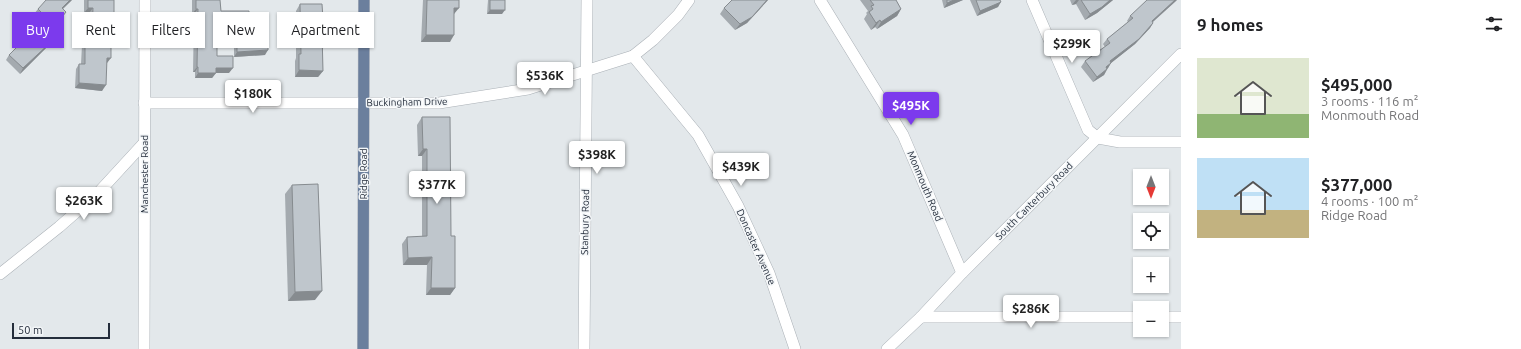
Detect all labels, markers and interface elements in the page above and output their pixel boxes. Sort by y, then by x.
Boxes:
chip: Buy [12,12,64,48]
chip: Rent [72,12,130,48]
chip: Filters [138,12,205,48]
chip: New [213,12,269,48]
chip: Apartment [277,12,374,48]
icon: filters [1483,13,1505,35]
text: 9 homes [1197,15,1263,34]
pin: $299K [1044,30,1100,64]
text: $299K [1053,36,1091,50]
pin: $536K [517,62,573,96]
text: $536K [526,68,564,82]
icon: home [1229,74,1277,122]
text: $495,000 [1321,75,1392,94]
pin: $180K [225,80,281,114]
text: $180K [234,86,272,100]
pin: $495K [883,92,939,126]
text: 3 rooms · 116 m² [1321,94,1418,108]
street label: Buckingham Drive [366,96,448,108]
text: $495K [892,98,930,112]
text: Monmouth Road [1321,108,1419,122]
street label: Manchester Road [139,135,150,213]
pin: $398K [569,141,625,175]
text: $398K [578,147,616,161]
street label: Ridge Road [358,148,369,200]
street label: Monmouth Road [905,149,945,223]
pin: $439K [713,153,769,187]
text: $439K [722,159,760,173]
street label: South Canterbury Road [993,160,1075,242]
north arrow [1133,169,1169,205]
map controls [1133,169,1169,337]
pin: $377K [409,171,465,205]
icon: home [1229,174,1277,222]
text: $377,000 [1321,175,1392,194]
text: $377K [418,177,456,191]
pin: $263K [56,187,112,221]
street label: Stanbury Road [579,189,591,255]
text: $263K [65,193,103,207]
text: 4 rooms · 100 m² [1321,194,1418,208]
street label: Doncaster Avenue [734,207,778,287]
text: Ridge Road [1321,208,1387,222]
button: locate [1133,213,1169,249]
button: + [1133,257,1169,293]
pin: $286K [1003,295,1059,329]
text: $286K [1012,301,1050,315]
button: − [1133,301,1169,337]
scale bar [12,321,110,340]
text: 50 m [18,324,42,336]

